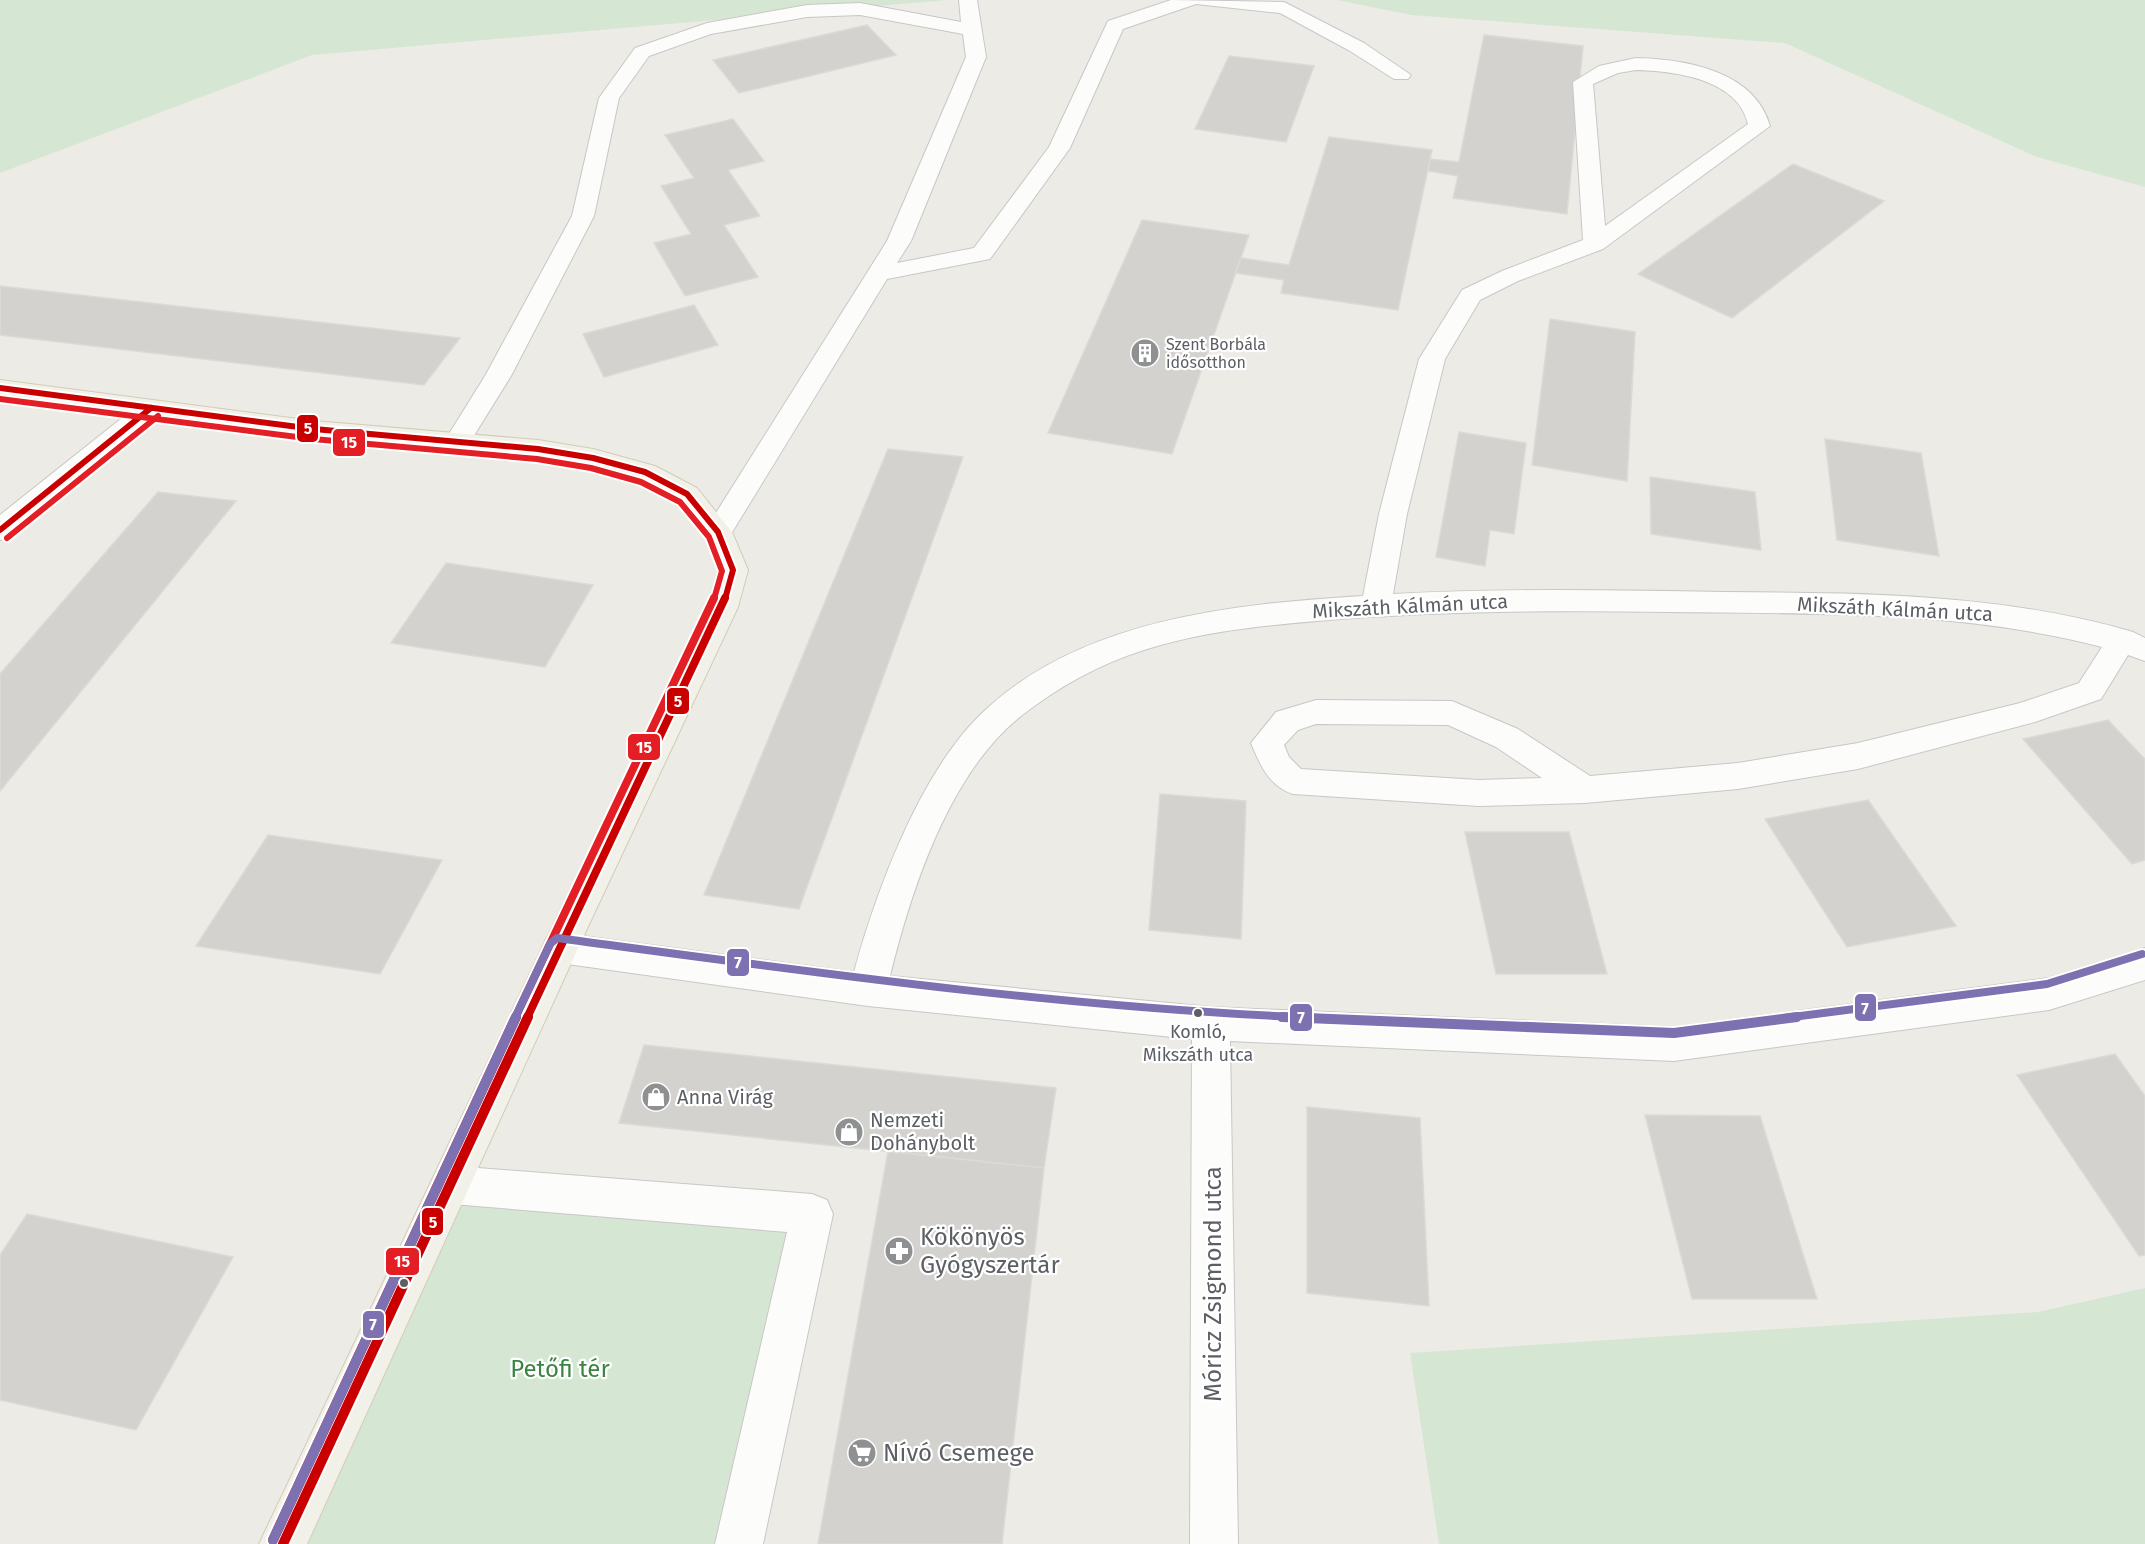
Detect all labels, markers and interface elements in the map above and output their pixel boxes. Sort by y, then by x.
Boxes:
place label: Szent Borbála idősotthon [1166,335,1266,372]
building icon: Szent Borbála idősotthon [1129,337,1161,369]
line badge: 5 [296,414,319,443]
text: 5 [304,419,313,438]
line badge: 15 [332,428,366,457]
text: 15 [341,433,357,452]
street label: Mikszáth Kálmán utca [1311,589,1509,623]
street label: Mikszáth Kálmán utca [1796,592,1994,626]
line badge: 5 [666,687,690,715]
text: 5 [674,692,683,711]
line badge: 15 [627,733,661,761]
text: 15 [636,738,652,757]
line badge: 7 [726,948,750,977]
text: 7 [734,953,742,972]
line badge: 7 [1854,993,1877,1022]
text: 7 [1861,999,1869,1018]
line badge: 7 [1289,1003,1313,1032]
marker: Komló, Mikszáth utca [1192,1007,1204,1019]
text: 7 [1297,1008,1305,1027]
place label: Komló, Mikszáth utca [1143,1021,1253,1066]
shop icon: Anna Virág [640,1081,672,1113]
place label: Anna Virág [677,1085,774,1109]
place label: Nemzeti Dohánybolt [870,1108,976,1155]
shop icon: Nemzeti Dohánybolt [833,1116,865,1148]
street label: Móricz Zsigmond utca [1199,1166,1227,1402]
line badge: 5 [421,1207,444,1236]
text: 5 [429,1213,438,1232]
place label: Kökönyös Gyógyszertár [920,1223,1060,1279]
pharmacy icon: Kökönyös Gyógyszertár [883,1235,915,1267]
line badge: 15 [385,1247,420,1276]
text: 15 [394,1252,410,1271]
unlabelled marker [398,1277,410,1289]
line badge: 7 [362,1310,385,1339]
text: 7 [369,1315,377,1334]
park label: Petőfi tér [510,1355,610,1383]
supermarket icon: Nívó Csemege [846,1437,878,1469]
place label: Nívó Csemege [883,1439,1035,1467]

